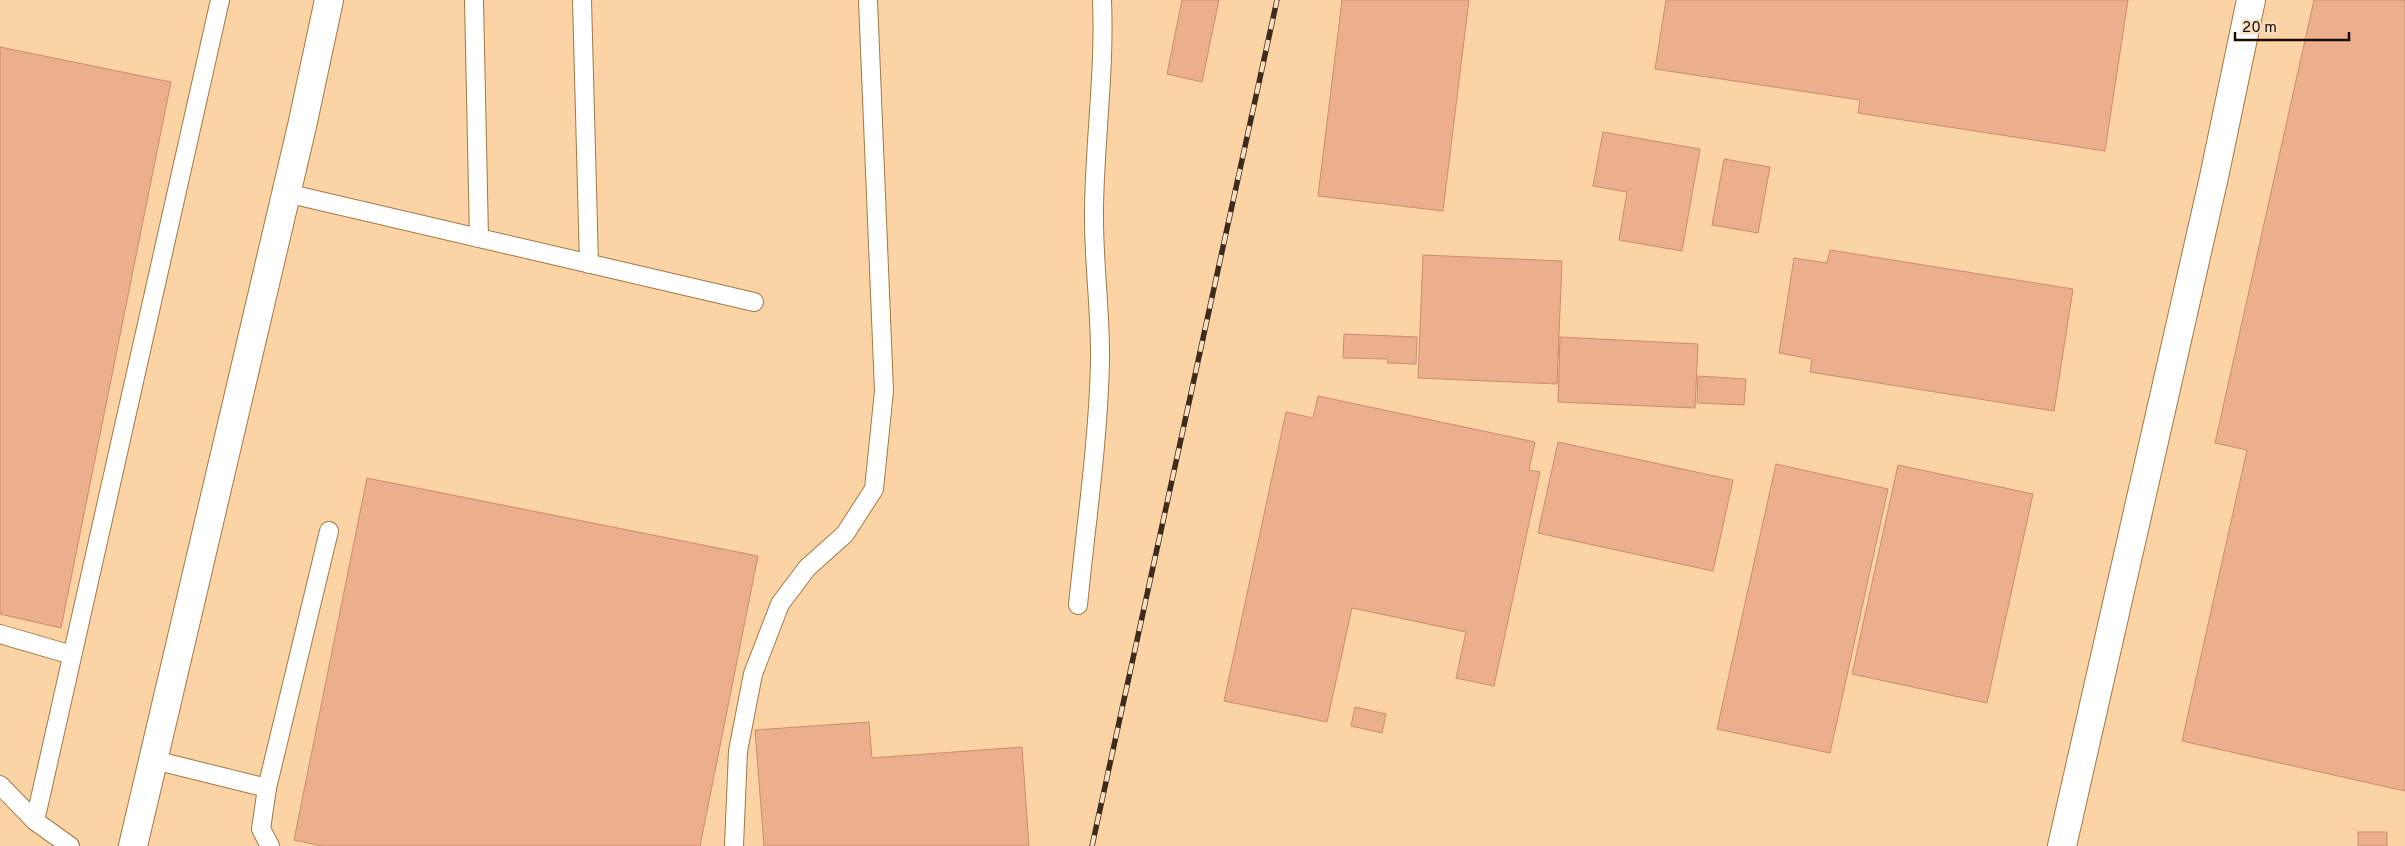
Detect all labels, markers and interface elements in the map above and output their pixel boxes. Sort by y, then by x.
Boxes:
scale bar [2235,10,2349,42]
text: 20 m [2242,19,2277,38]

